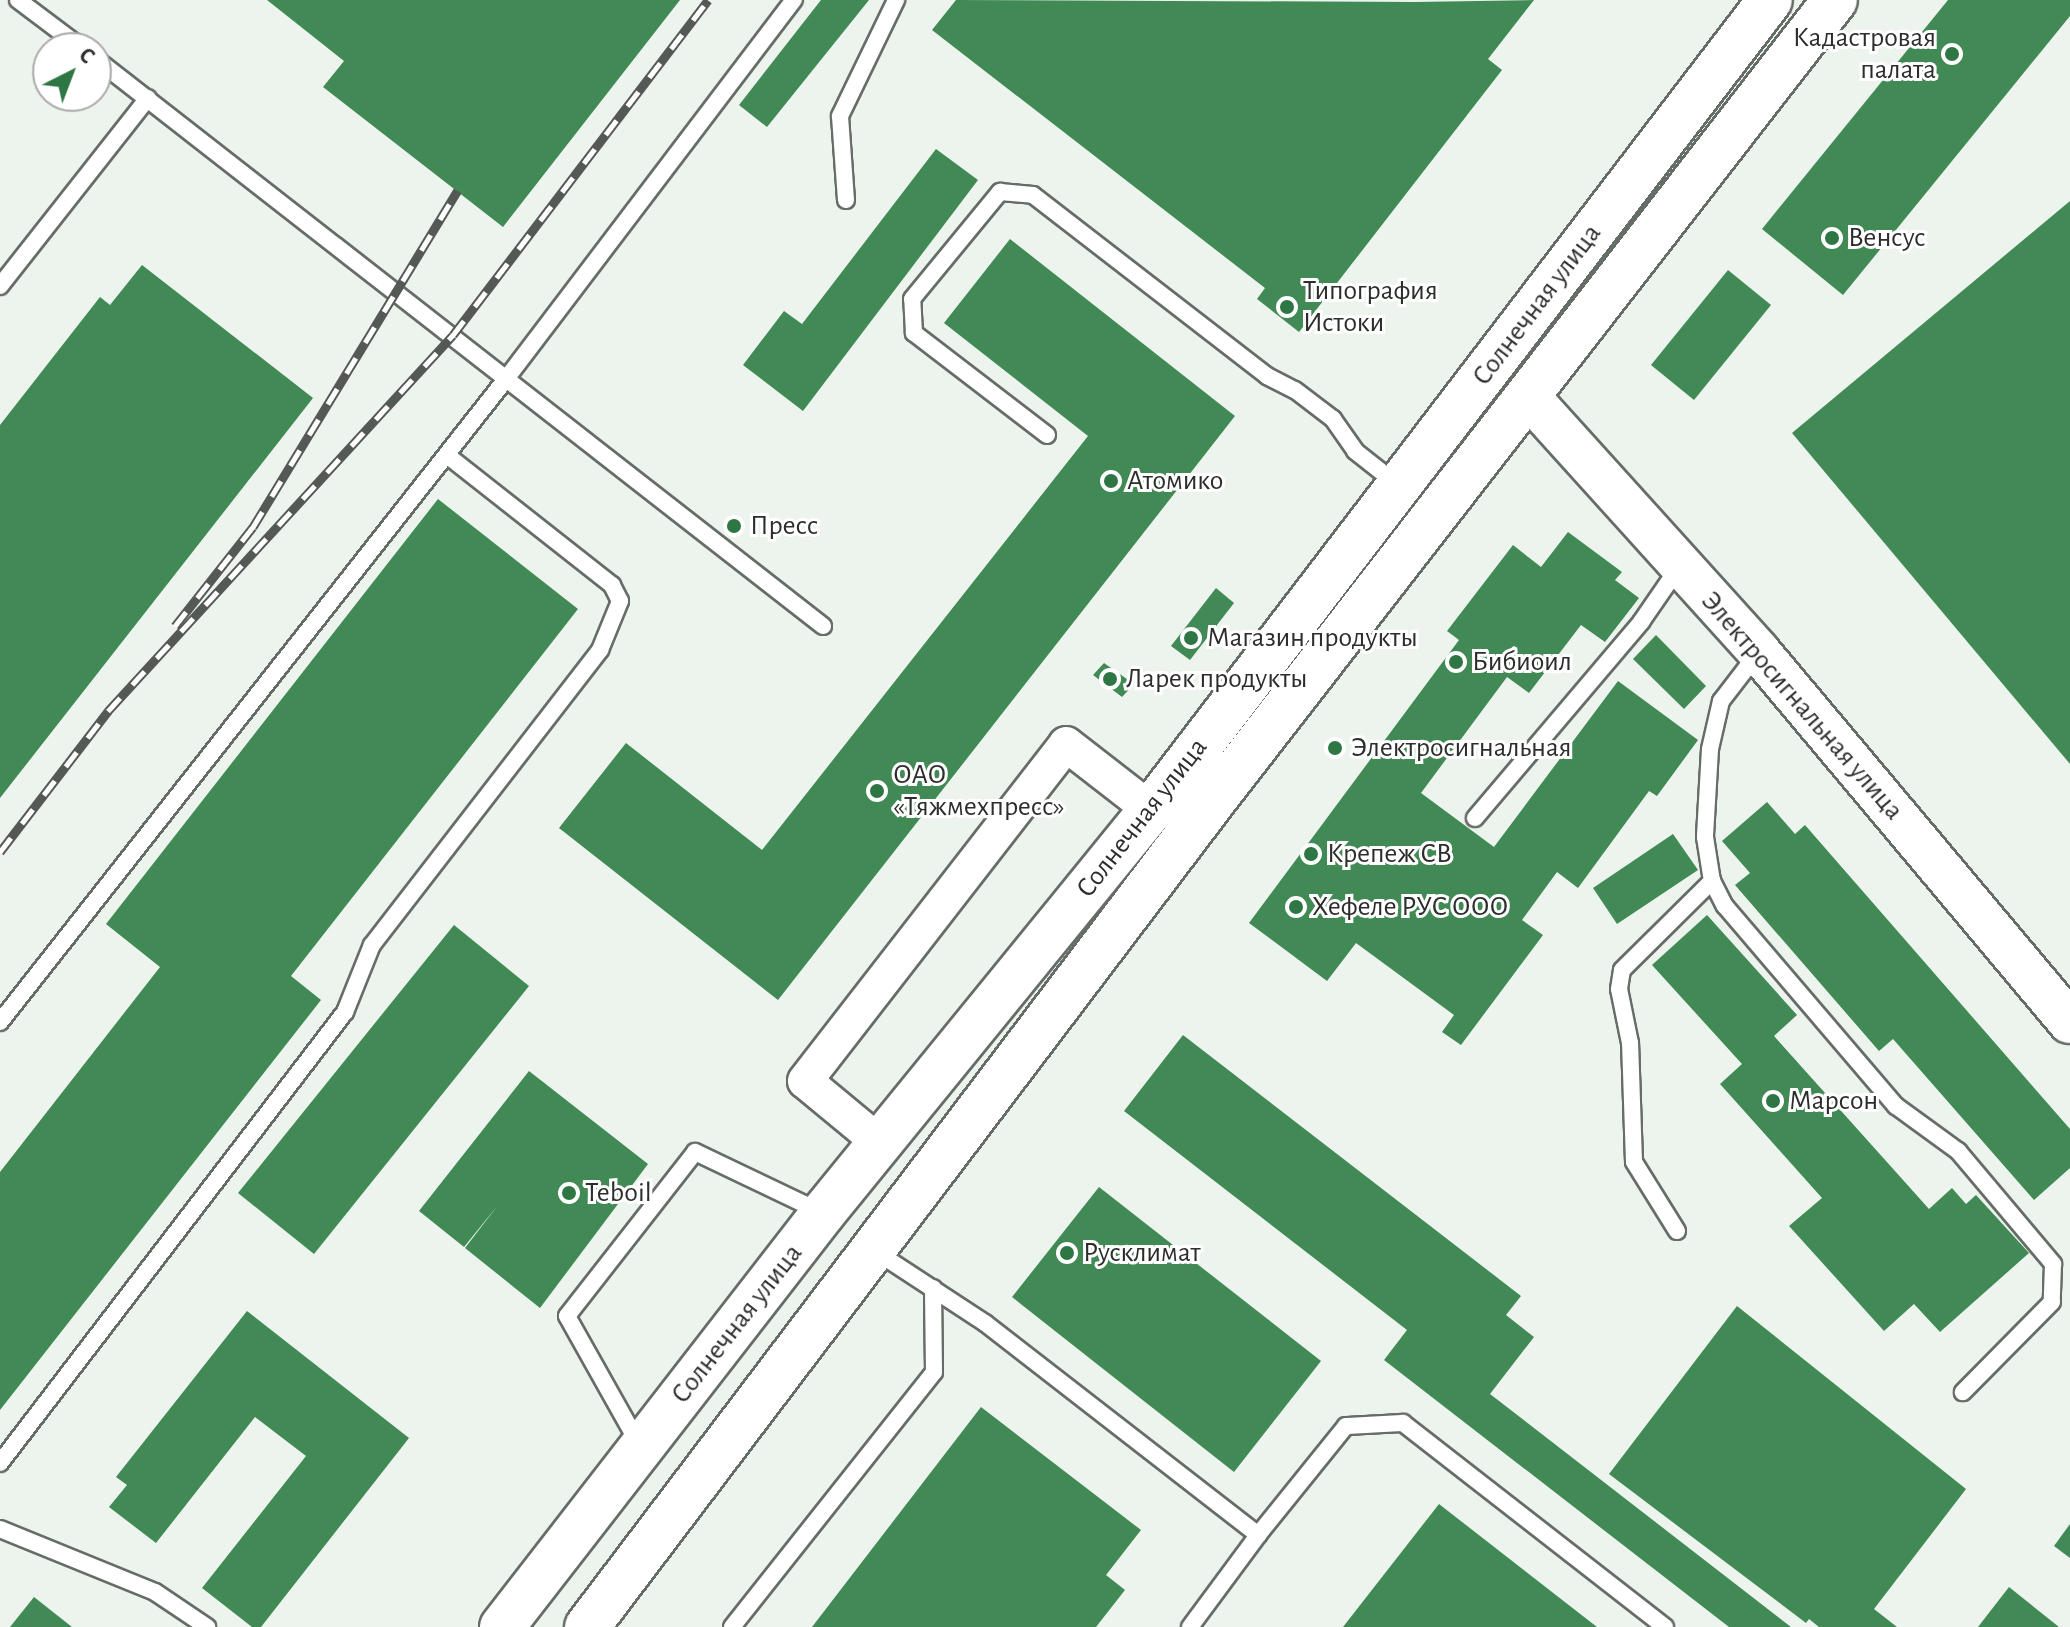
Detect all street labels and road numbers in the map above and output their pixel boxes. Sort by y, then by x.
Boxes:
street label: Солнечная улица [1465,218,1609,392]
street label: Электросигнальная улица [1694,585,1910,827]
street label: Солнечная улица [1069,731,1215,905]
street label: Солнечная улица [664,1237,810,1411]

